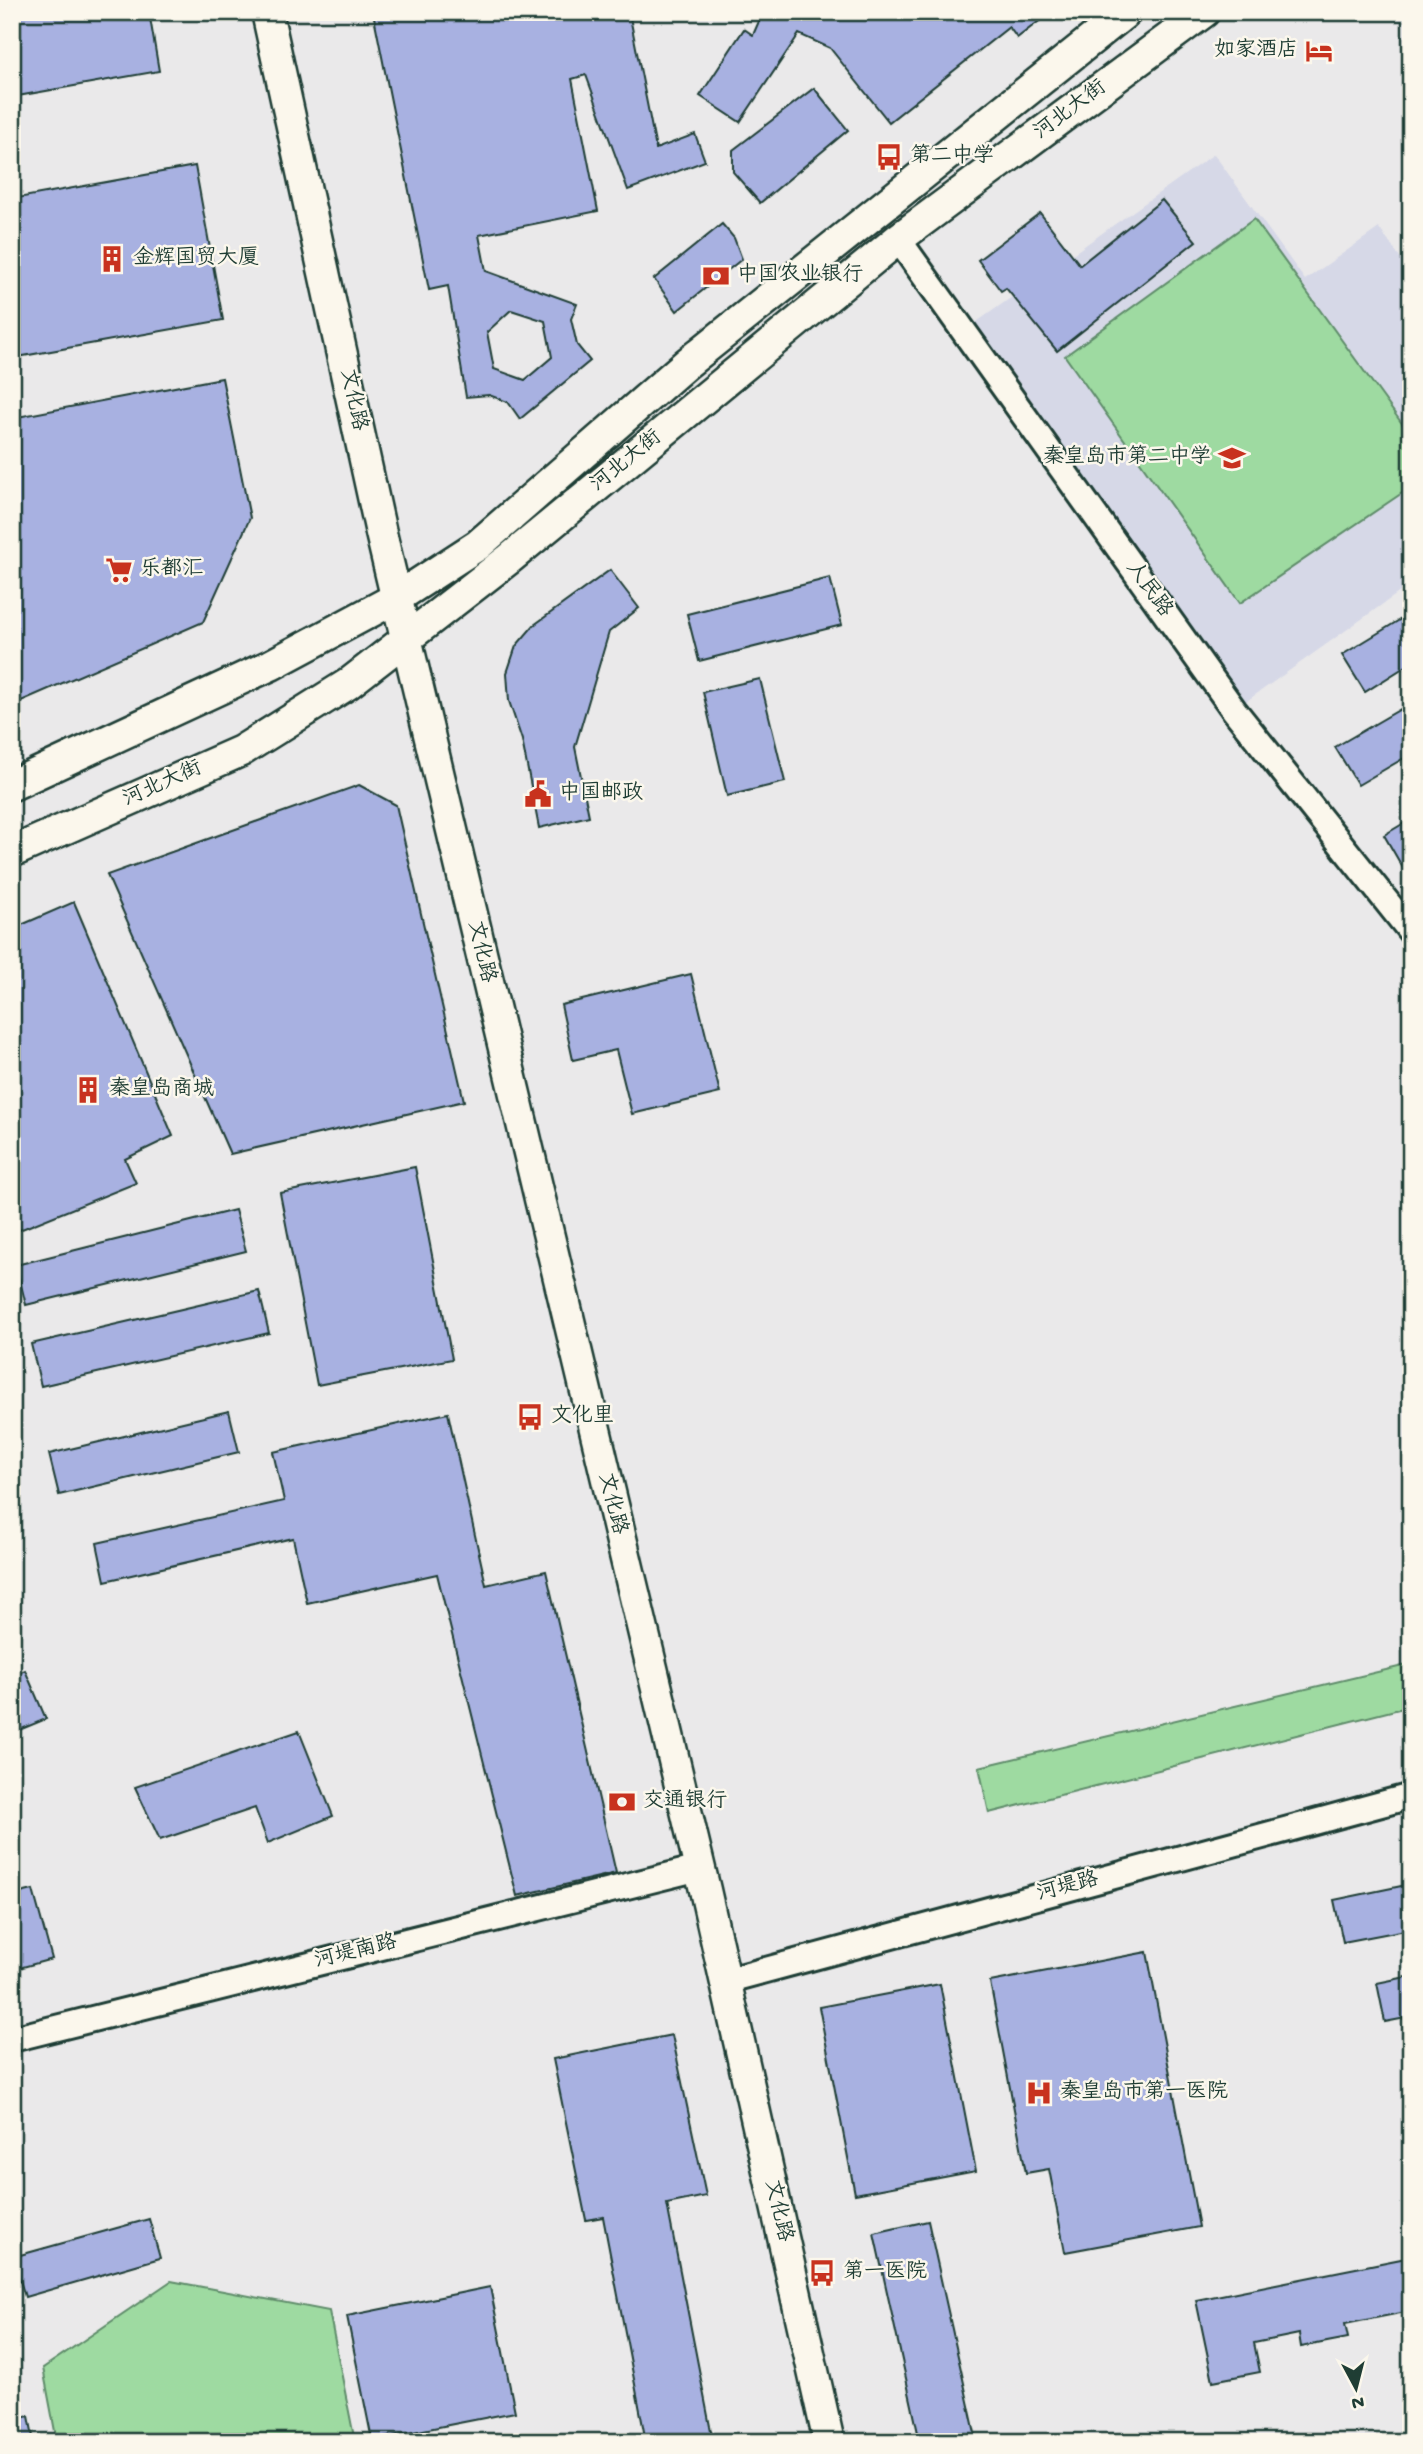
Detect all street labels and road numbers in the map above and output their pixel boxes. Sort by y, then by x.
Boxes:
street label: 河北大街 [1029,75,1112,146]
street label: 文化路 [333,366,373,433]
street label: 河北大街 [586,425,668,498]
street label: 人民路 [1119,556,1178,623]
street label: 河北大街 [119,756,206,814]
street label: 文化路 [461,918,501,986]
street label: 文化路 [591,1470,633,1538]
street label: 河堤路 [1034,1866,1102,1908]
street label: 河堤南路 [312,1929,400,1975]
street label: 文化路 [758,2177,798,2245]

